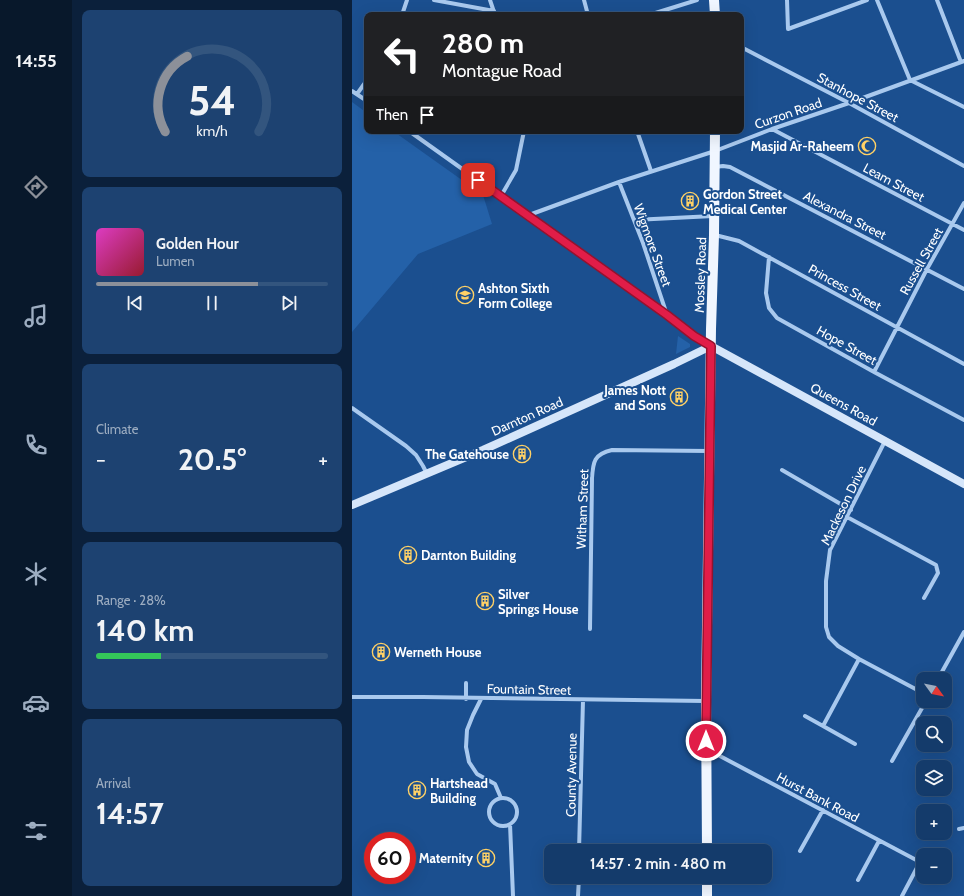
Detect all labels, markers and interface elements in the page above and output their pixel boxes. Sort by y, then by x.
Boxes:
text: 280 m [442,26,524,60]
icon: left [376,28,428,80]
text: 14:55 [15,50,57,72]
text: Montague Road [442,60,562,82]
street label: Stanhope Street [815,69,902,125]
text: 54 [188,74,236,124]
street label: Curzon Road [752,94,824,132]
icon: arrive [416,104,438,126]
text: Then [376,106,408,124]
text: km/h [196,121,228,139]
mosque icon: Masjid Ar-Raheem [857,136,877,156]
place label: Masjid Ar-Raheem [750,138,854,154]
street label: Leam Street [861,159,928,205]
pin [461,163,495,197]
icon: arrive [467,169,489,191]
icon: directions [22,173,50,201]
place label: Gordon Street Medical Center [703,186,787,217]
street label: Alexandra Street [801,187,890,243]
building icon: Gordon Street Medical Center [680,191,700,211]
street label: Wigmore Street [631,201,676,289]
street label: Russell Street [896,224,946,297]
text: Golden Hour [156,235,239,253]
street label: Mossley Road [691,237,709,313]
text: Lumen [156,253,195,269]
street label: Princess Street [806,260,885,314]
place label: Ashton Sixth Form College [478,280,552,311]
school or university icon: Ashton Sixth Form College [455,285,475,305]
icon: previous [124,292,146,314]
icon: pause [201,292,223,314]
icon: next [278,292,300,314]
icon: music [22,302,50,330]
street label: Hope Street [814,322,880,368]
street label: Queens Road [808,379,880,429]
place label: James Nott and Sons [603,382,667,413]
building icon: James Nott and Sons [669,387,689,407]
street label: Darnton Road [489,393,565,439]
text: Climate [96,421,138,437]
icon: phone [22,431,50,459]
text: 20.5° [178,441,246,478]
building icon: The Gatehouse [512,444,532,464]
text: − [96,446,106,473]
text: + [318,446,328,473]
place label: The Gatehouse [425,446,509,462]
street label: Mackeson Drive [817,462,869,547]
street label: Witham Street [573,468,591,549]
building icon: Darnton Building [398,545,418,565]
place label: Darnton Building [421,547,517,563]
icon: climate [22,560,50,588]
place label: Silver Springs House [498,586,579,617]
building icon: Silver Springs House [475,591,495,611]
text: Range · 28% [96,592,166,608]
text: 140 km [96,612,194,649]
building icon: Werneth House [371,642,391,662]
place label: Werneth House [394,644,482,660]
north arrow [916,672,952,708]
map controls [916,672,952,884]
street label: Fountain Street [487,680,572,698]
icon: car [22,689,50,717]
button: search [916,716,952,752]
position arrow [685,720,727,762]
street label: County Avenue [562,733,580,817]
button: layers [916,760,952,796]
street label: Hurst Bank Road [774,769,862,825]
text: Arrival [96,775,131,791]
place label: Hartshead Building [430,775,488,806]
building icon: Hartshead Building [407,780,427,800]
text: 14:57 [96,795,164,832]
button: + [916,804,952,840]
icon: filters [22,817,50,845]
speed limit sign: 60 [364,832,416,884]
building icon: Maternity [476,848,496,868]
button: − [916,848,952,884]
place label: Maternity [419,850,473,866]
text: 14:57 · 2 min · 480 m [590,855,726,873]

